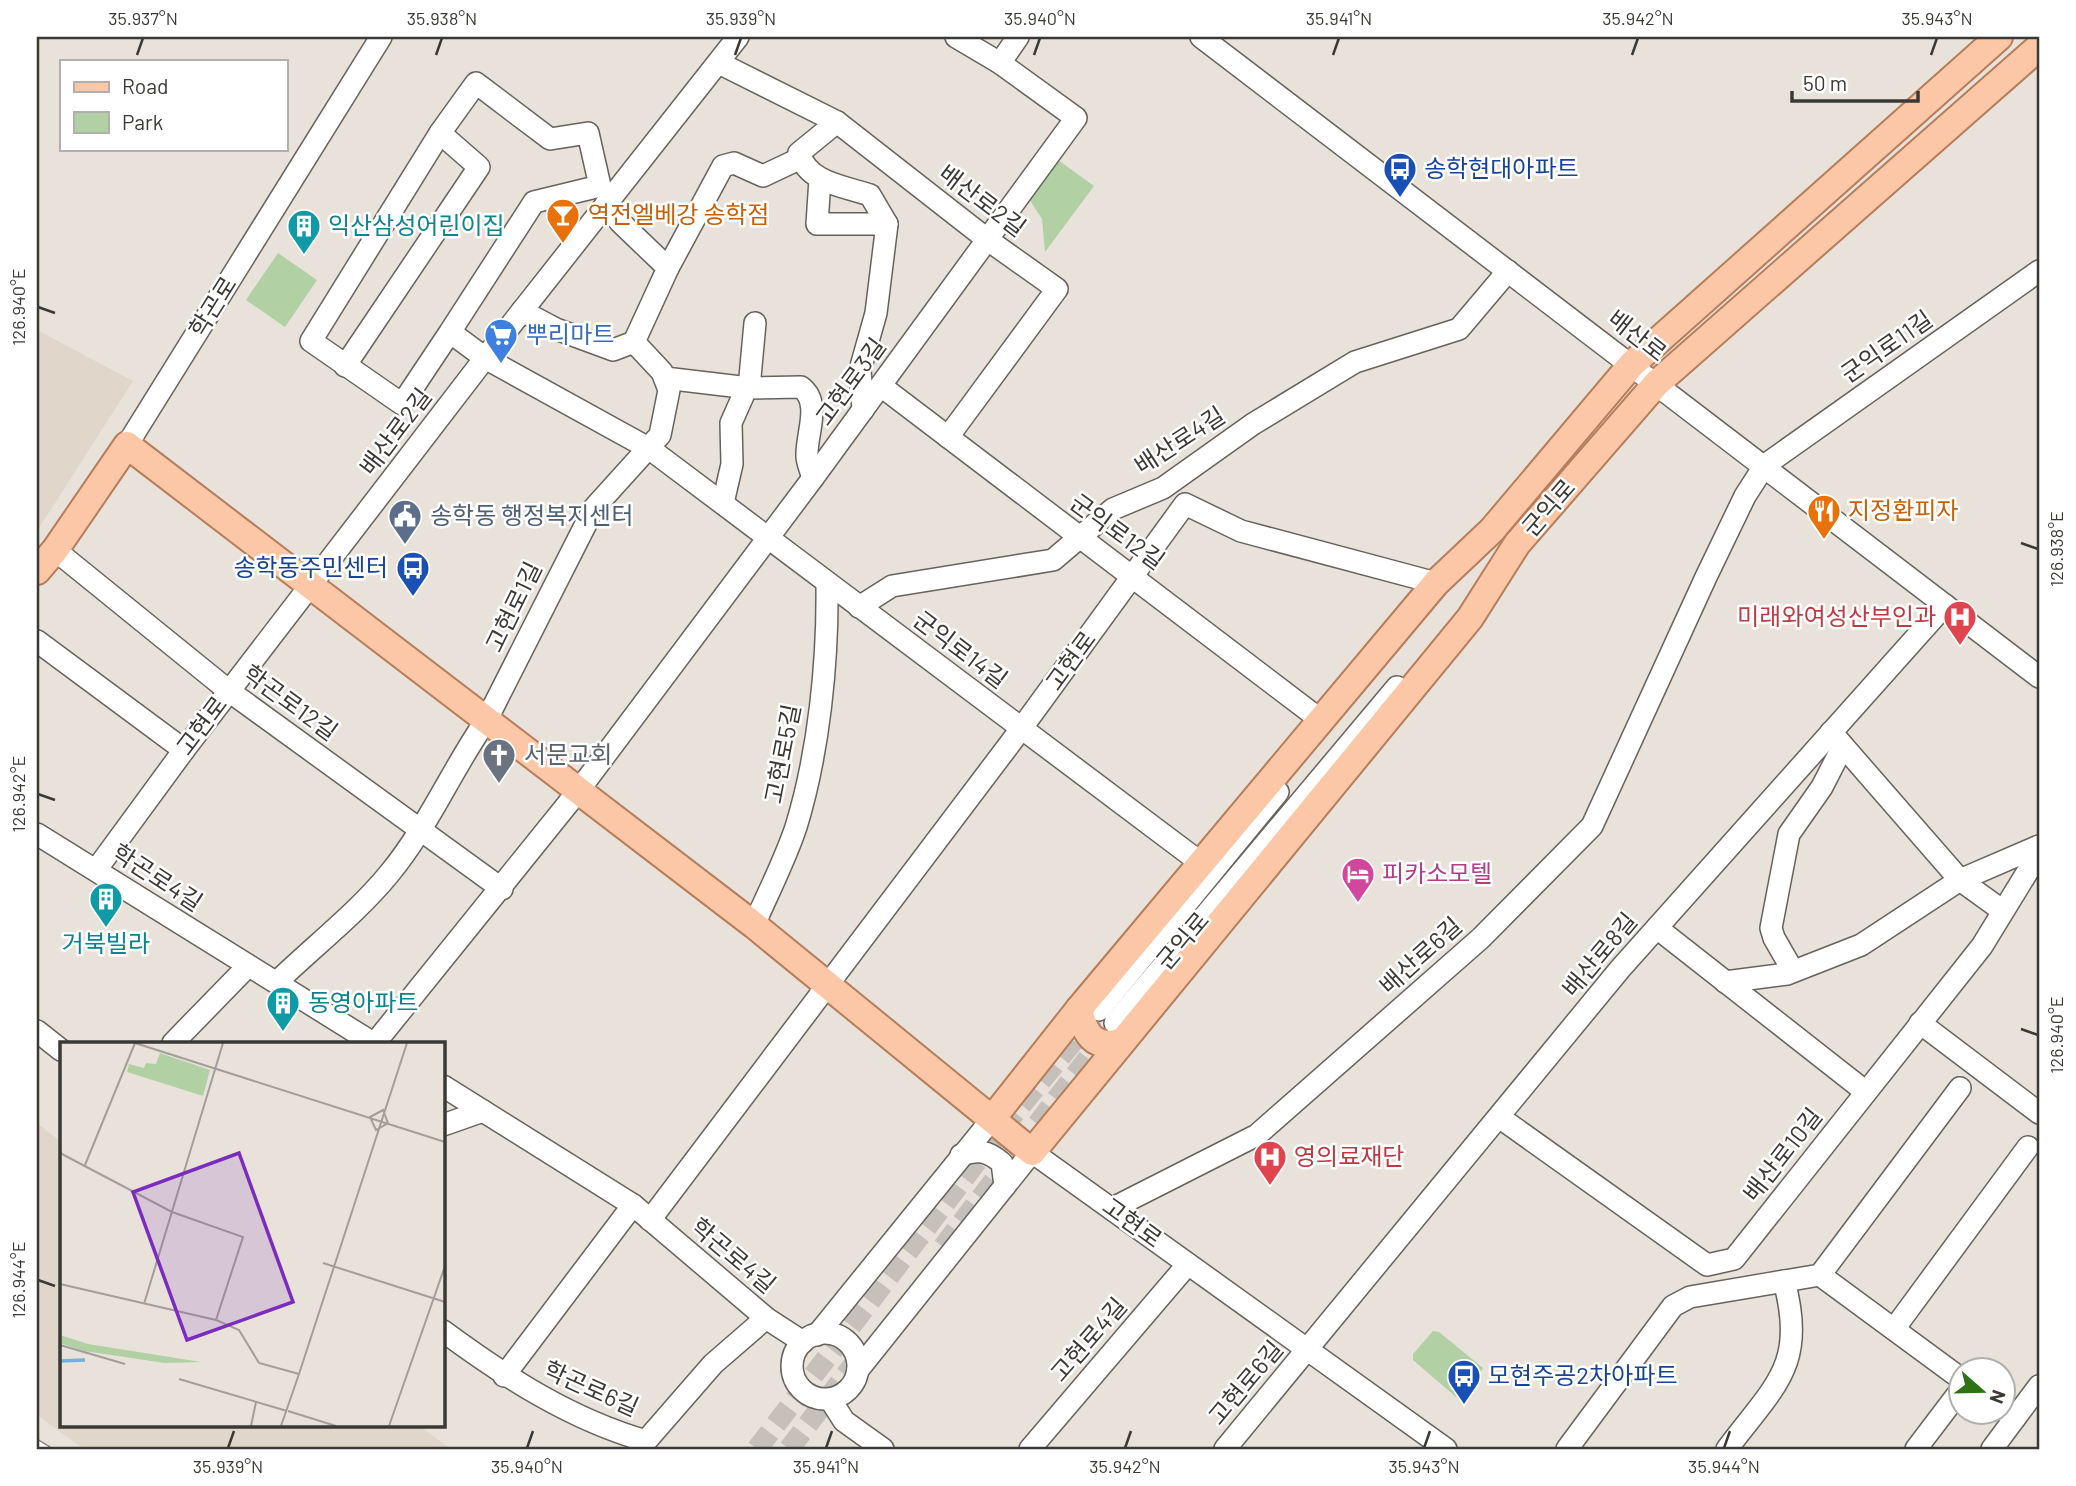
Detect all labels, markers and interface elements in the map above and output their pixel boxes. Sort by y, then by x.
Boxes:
text: 35.937°N [108,7,178,29]
text: 35.938°N [407,7,477,29]
text: 35.939°N [706,7,776,29]
text: 35.940°N [1004,7,1076,29]
text: 35.941°N [1306,7,1372,29]
text: 35.942°N [1602,7,1674,29]
text: 35.943°N [1901,7,1973,29]
legend [60,60,287,150]
scale bar [1792,60,1918,104]
text: 50 m [1803,70,1847,95]
text: Road [122,73,168,98]
text: Park [122,109,163,134]
bus stop icon: 송학현대아파트 [1381,150,1419,199]
place label: 송학현대아파트 [1424,153,1579,182]
street label: 배산로2길 [934,158,1032,242]
bar icon: 역전엘베강 송학점 [544,196,582,245]
place label: 역전엘베강 송학점 [588,199,769,228]
building icon: 익산삼성어린이집 [285,207,323,256]
place label: 익산삼성어린이집 [328,210,505,239]
text: 126.940°E [7,268,29,346]
street label: 학곤로 [182,270,242,342]
street label: 배산로 [1603,303,1673,367]
street label: 군익로11길 [1835,304,1938,388]
supermarket icon: 뿌리마트 [482,316,520,365]
place label: 뿌리마트 [526,319,614,348]
street label: 고현로3길 [808,332,891,430]
street label: 배산로2길 [353,382,437,480]
street label: 배산로4길 [1129,400,1230,480]
street label: 군익로 [1515,473,1581,542]
street label: 군익로12길 [1065,487,1171,575]
restaurant icon: 지정환피자 [1805,492,1843,541]
place label: 지정환피자 [1848,495,1958,524]
public building icon: 송학동 행정복지센터 [386,497,424,546]
place label: 송학동 행정복지센터 [430,500,634,529]
text: 126.938°E [2045,511,2067,587]
bus stop icon: 송학동주민센터 [394,549,432,598]
place label: 송학동주민센터 [233,552,388,581]
street label: 고현로1길 [478,557,547,656]
hospital icon: 미래와여성산부인과 [1941,598,1979,647]
place label: 미래와여성산부인과 [1737,601,1936,630]
street label: 군익로14길 [908,604,1014,693]
street label: 고현로 [1039,625,1101,695]
street label: 학곤로12길 [238,658,344,746]
street label: 고현로 [169,690,232,760]
street label: 고현로5길 [758,702,805,806]
church icon: 서문교회 [480,736,518,785]
place label: 서문교회 [524,739,612,768]
text: 126.942°E [7,756,29,832]
street label: 학곤로4길 [107,837,208,917]
hotel icon: 피카소모텔 [1339,855,1377,904]
place label: 피카소모텔 [1382,858,1492,887]
building icon: 거북빌라 [87,880,125,929]
street label: 군익로 [1149,905,1214,975]
street label: 배산로8길 [1555,906,1642,1002]
street label: 배산로6길 [1373,910,1467,999]
place label: 거북빌라 [62,928,150,957]
building icon: 동영아파트 [264,984,302,1033]
place label: 동영아파트 [308,987,418,1016]
text: 126.940°E [2045,996,2067,1074]
inset map [60,1042,444,1426]
street label: 배산로10길 [1736,1102,1827,1206]
hospital icon: 영의료재단 [1251,1138,1289,1187]
place label: 영의료재단 [1294,1141,1404,1170]
street label: 고현로 [1098,1191,1168,1253]
street label: 학곤로4길 [686,1211,782,1299]
text: 126.944°E [7,1241,29,1319]
street label: 고현로4길 [1044,1291,1132,1387]
street label: 고현로6길 [1201,1334,1288,1430]
street label: 학곤로6길 [540,1354,643,1421]
north arrow [1946,1356,2016,1426]
bus stop icon: 모현주공2차아파트 [1445,1357,1483,1406]
place label: 모현주공2차아파트 [1488,1360,1678,1389]
text: N [1985,1387,2011,1407]
text: 35.939°N [193,1455,263,1477]
text: 35.940°N [491,1455,563,1477]
text: 35.941°N [793,1455,859,1477]
text: 35.942°N [1089,1455,1161,1477]
text: 35.943°N [1388,1455,1460,1477]
text: 35.944°N [1688,1455,1760,1477]

